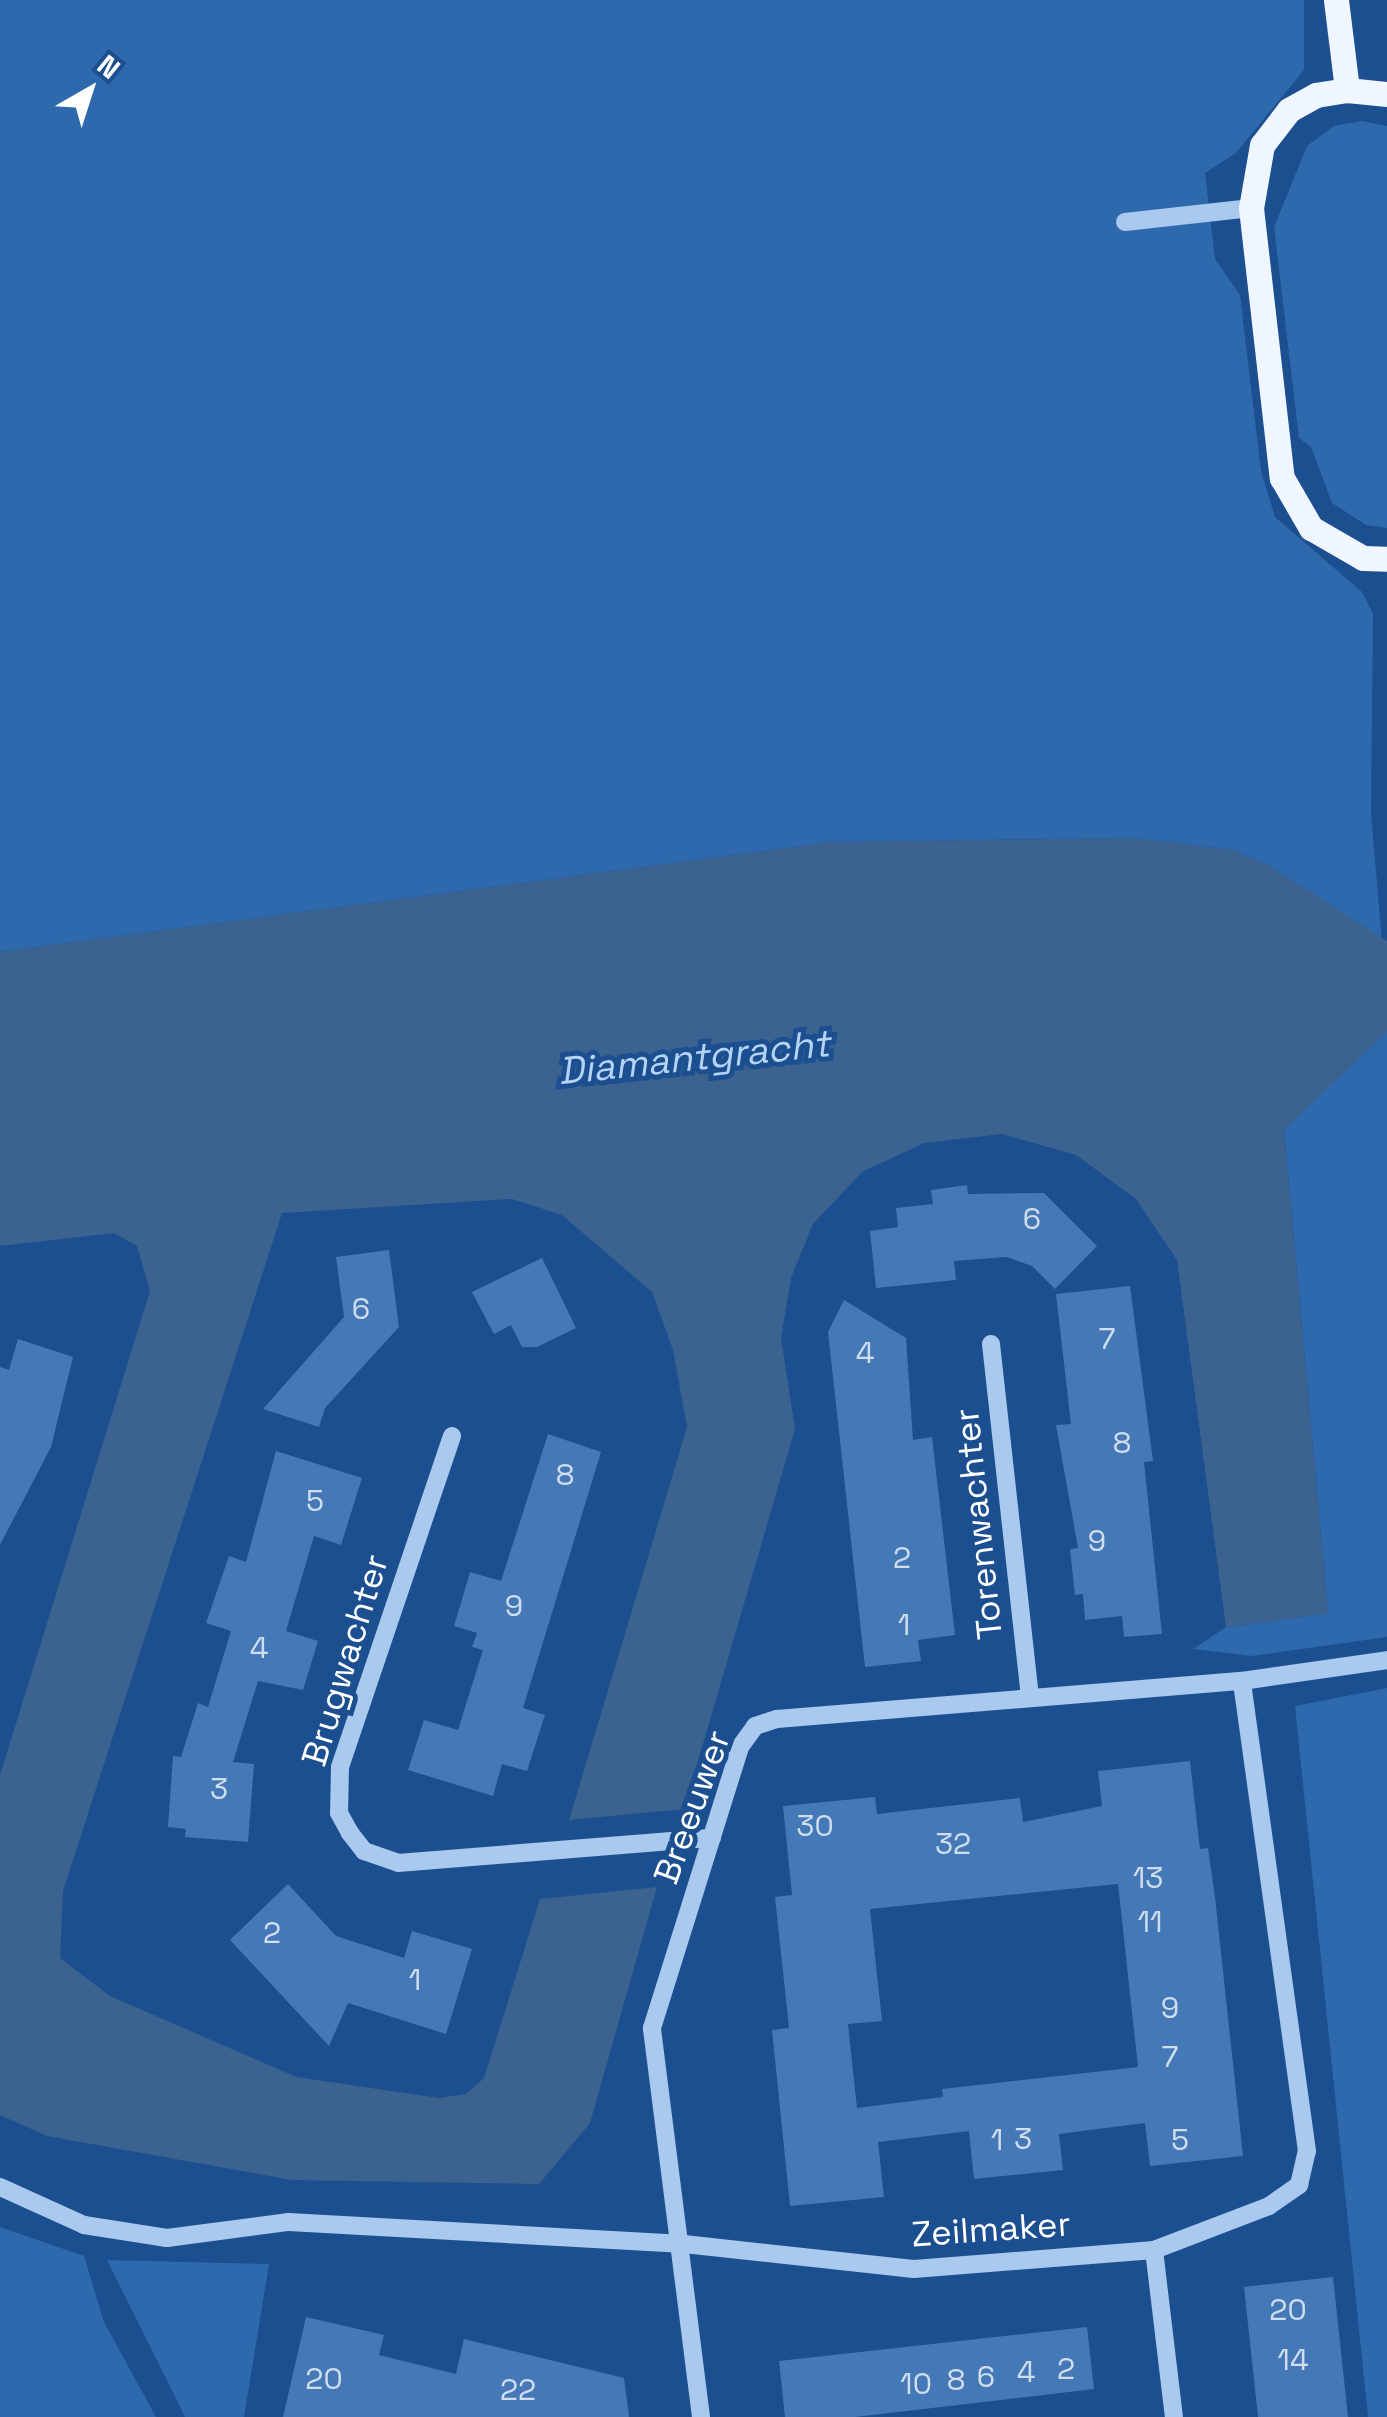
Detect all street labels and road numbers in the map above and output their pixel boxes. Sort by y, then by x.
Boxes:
street label: Torenwachter [945,1406,1011,1642]
street label: Brugwachter [293,1549,397,1771]
street label: Breeuwer [645,1725,739,1889]
street label: Zeilmaker [910,2202,1072,2256]

